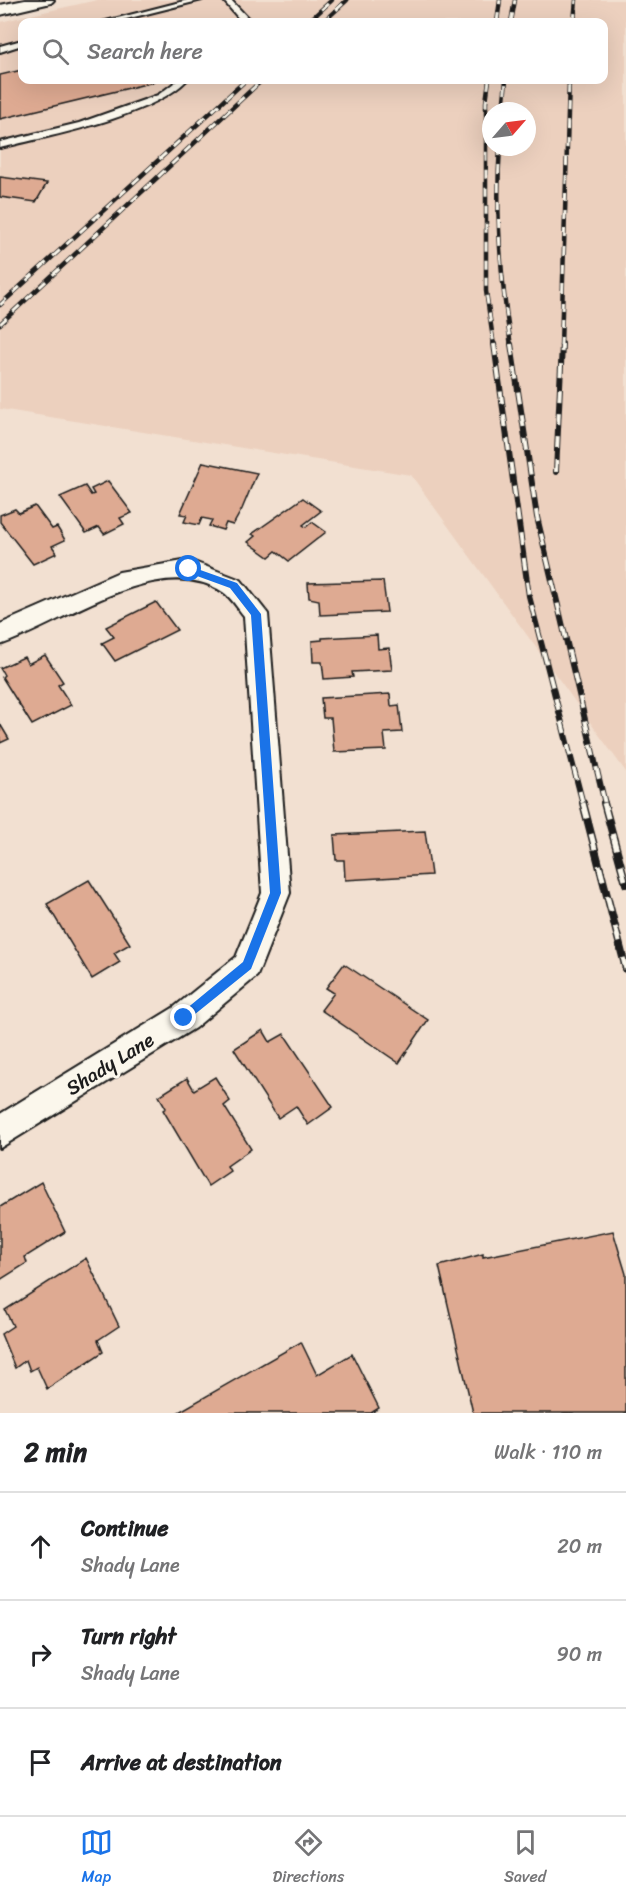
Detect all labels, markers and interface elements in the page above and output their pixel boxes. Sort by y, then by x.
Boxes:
search box [18,18,608,84]
text: Search here [87,32,203,71]
icon: search [39,35,72,68]
north arrow [482,102,536,156]
route start [175,555,201,581]
route end [170,1004,196,1030]
street label: Shady Lane [59,1023,161,1105]
text: 2 min [24,1429,87,1475]
text: Walk · 110 m [494,1435,602,1470]
text: Continue [81,1509,169,1548]
text: 20 m [557,1529,602,1564]
icon: ahead [24,1530,57,1563]
text: Shady Lane [81,1548,180,1583]
text: Turn right [81,1617,176,1656]
text: 90 m [557,1637,602,1672]
icon: right [24,1638,57,1671]
text: Shady Lane [81,1656,180,1691]
text: Arrive at destination [81,1743,282,1782]
icon: arrive [24,1746,57,1779]
tab: Map [80,1826,113,1891]
tab: Directions [273,1826,344,1891]
tab: Saved [504,1826,546,1891]

